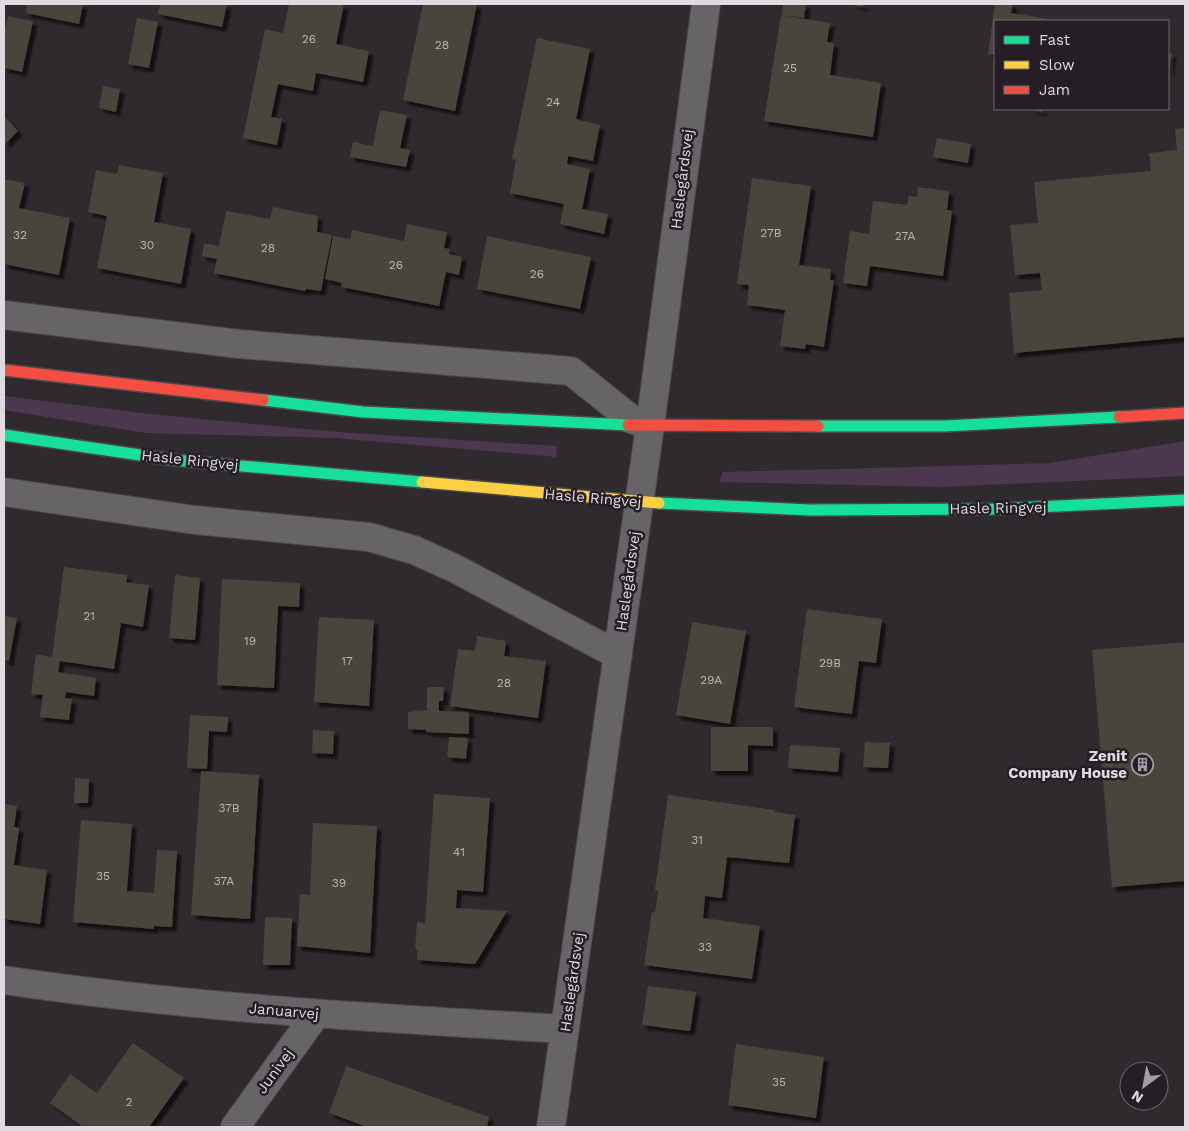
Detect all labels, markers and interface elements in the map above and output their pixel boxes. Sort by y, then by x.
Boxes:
legend [994,20,1169,110]
text: Fast [1039,31,1071,49]
house number: 26 [302,32,316,46]
house number: 28 [435,38,449,52]
text: Slow [1039,56,1075,74]
house number: 25 [783,61,797,75]
text: Jam [1039,81,1070,99]
house number: 24 [546,95,560,109]
street label: Haslegårdsvej [667,128,697,230]
house number: 27B [760,226,782,240]
house number: 32 [13,228,27,242]
house number: 27A [895,229,915,243]
house number: 30 [140,238,154,252]
house number: 28 [261,241,275,255]
house number: 26 [389,258,403,272]
house number: 26 [530,267,544,281]
street label: Hasle Ringvej [141,446,239,474]
street label: Hasle Ringvej [544,485,642,511]
street label: Hasle Ringvej [949,498,1047,518]
street label: Haslegårdsvej [612,530,644,632]
house number: 21 [83,609,95,623]
house number: 19 [244,634,256,648]
house number: 17 [341,654,353,668]
house number: 29B [819,656,841,670]
house number: 29A [700,673,722,687]
house number: 28 [497,676,511,690]
place label: Zenit Company House [1008,747,1127,782]
building icon: Zenit Company House [1131,753,1155,777]
house number: 37B [218,801,240,815]
house number: 31 [691,833,703,847]
house number: 41 [453,845,465,859]
house number: 35 [96,869,110,883]
house number: 37A [214,874,234,888]
house number: 39 [332,876,346,890]
street label: Haslegårdsvej [556,931,588,1033]
house number: 33 [698,940,712,954]
street label: Januarvej [248,999,320,1023]
street label: Junivej [253,1045,297,1097]
north arrow [1119,1061,1169,1111]
house number: 35 [772,1075,786,1089]
text: N [1128,1087,1146,1107]
house number: 2 [126,1095,133,1109]

